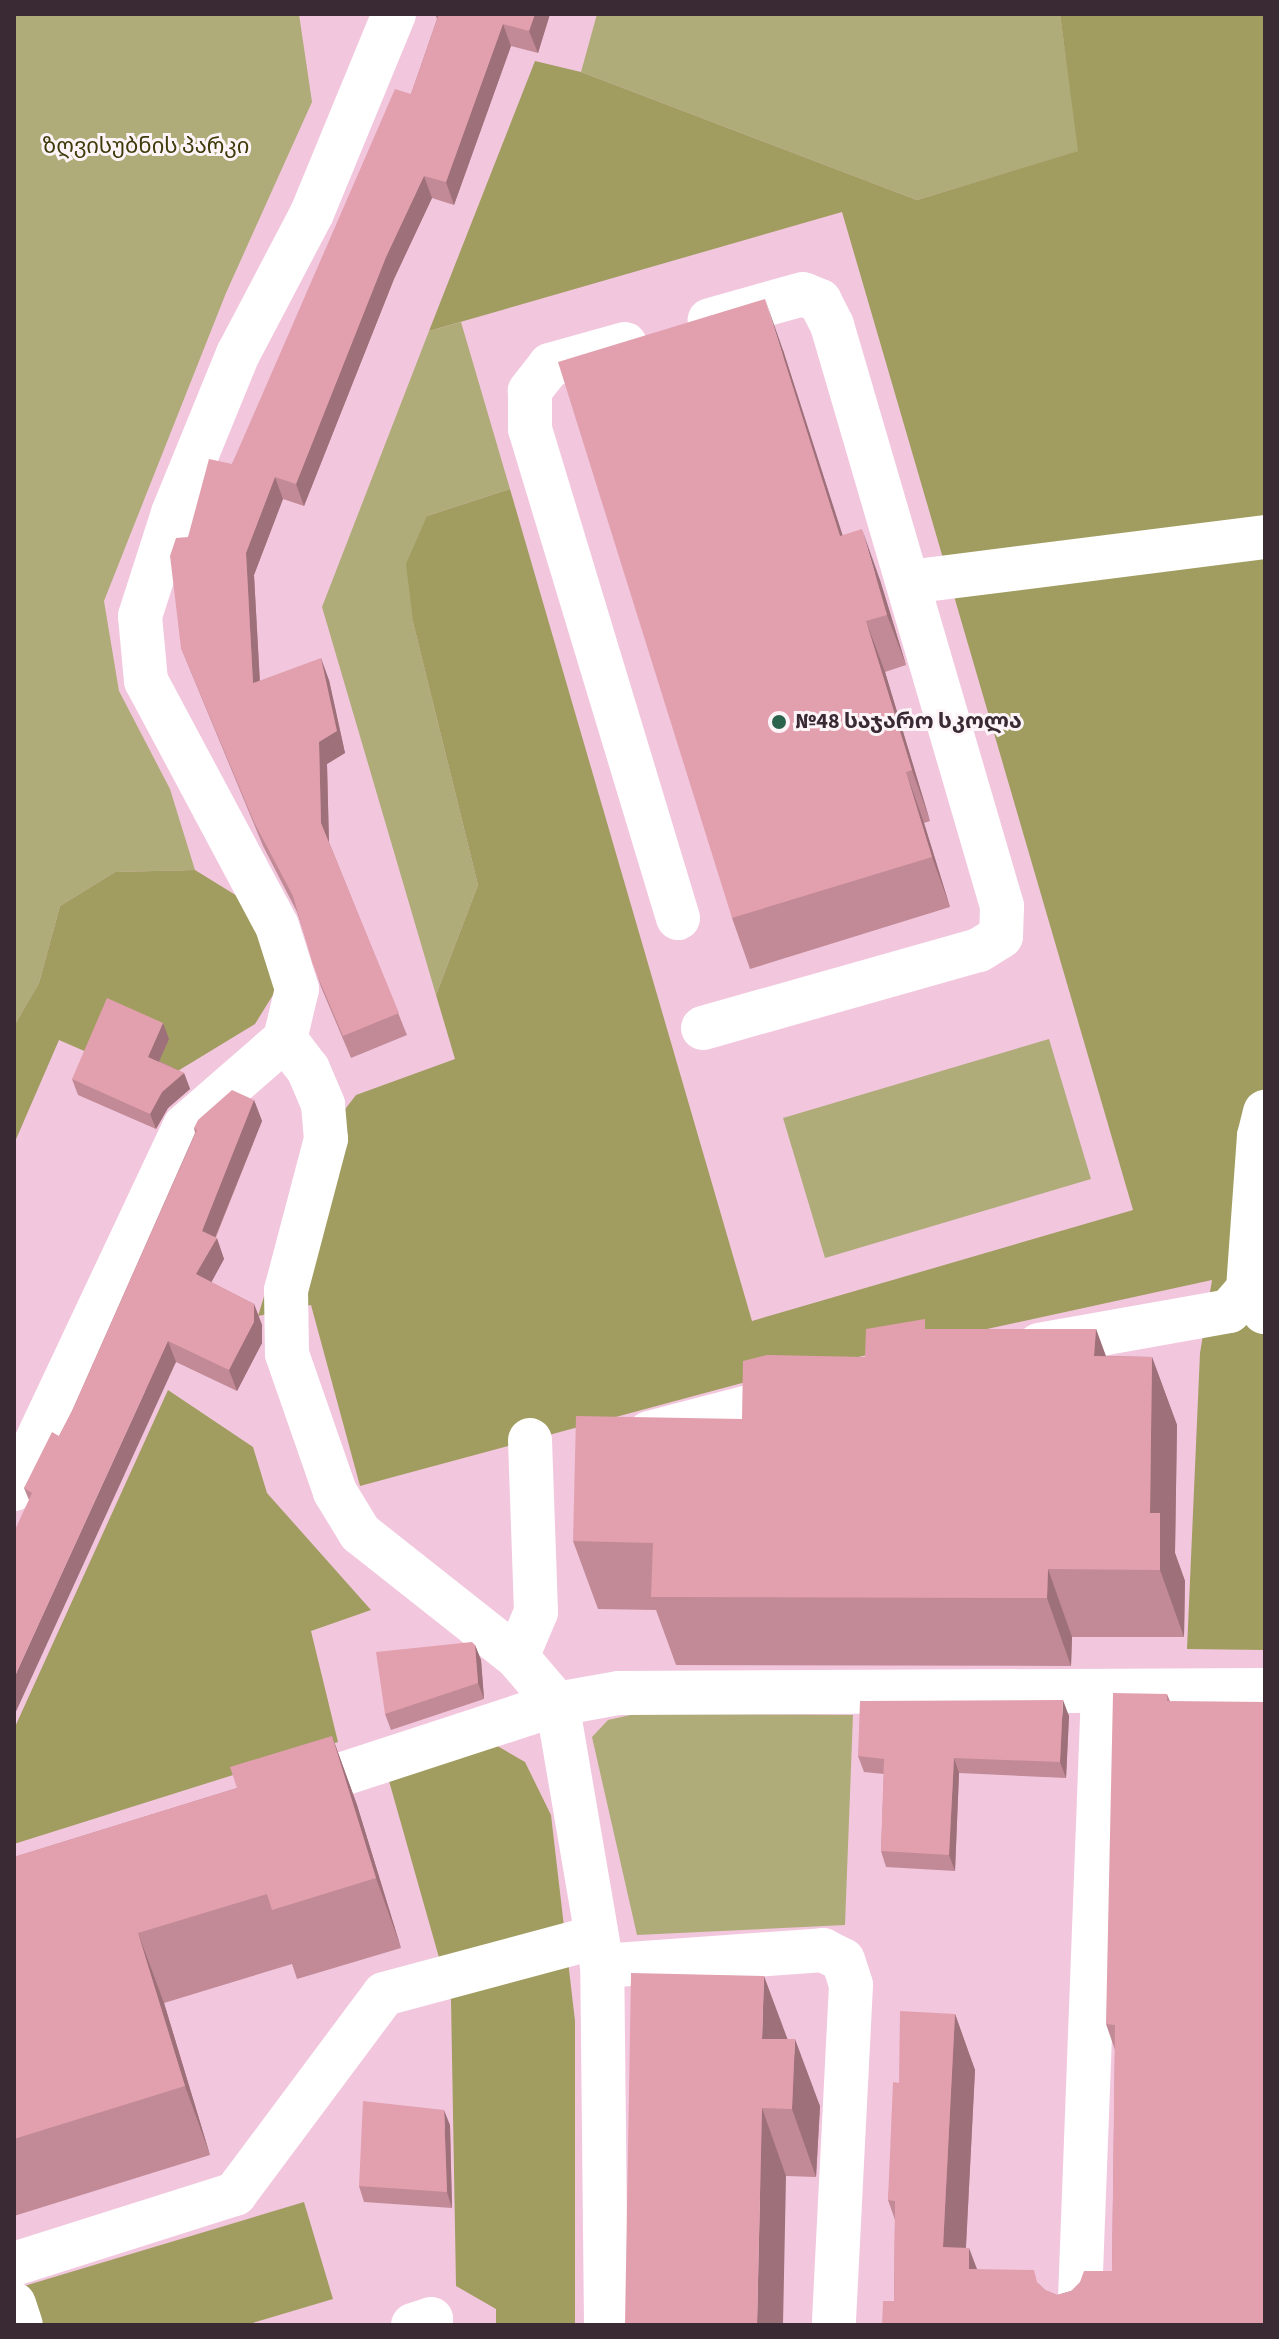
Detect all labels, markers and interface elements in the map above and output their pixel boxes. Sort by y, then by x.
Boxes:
park label: ზღვისუბნის პარკი [43,134,249,160]
place label: №48 საჯარო სკოლა [795,709,1022,735]
marker: №48 საჯარო სკოლა [770,713,788,731]

